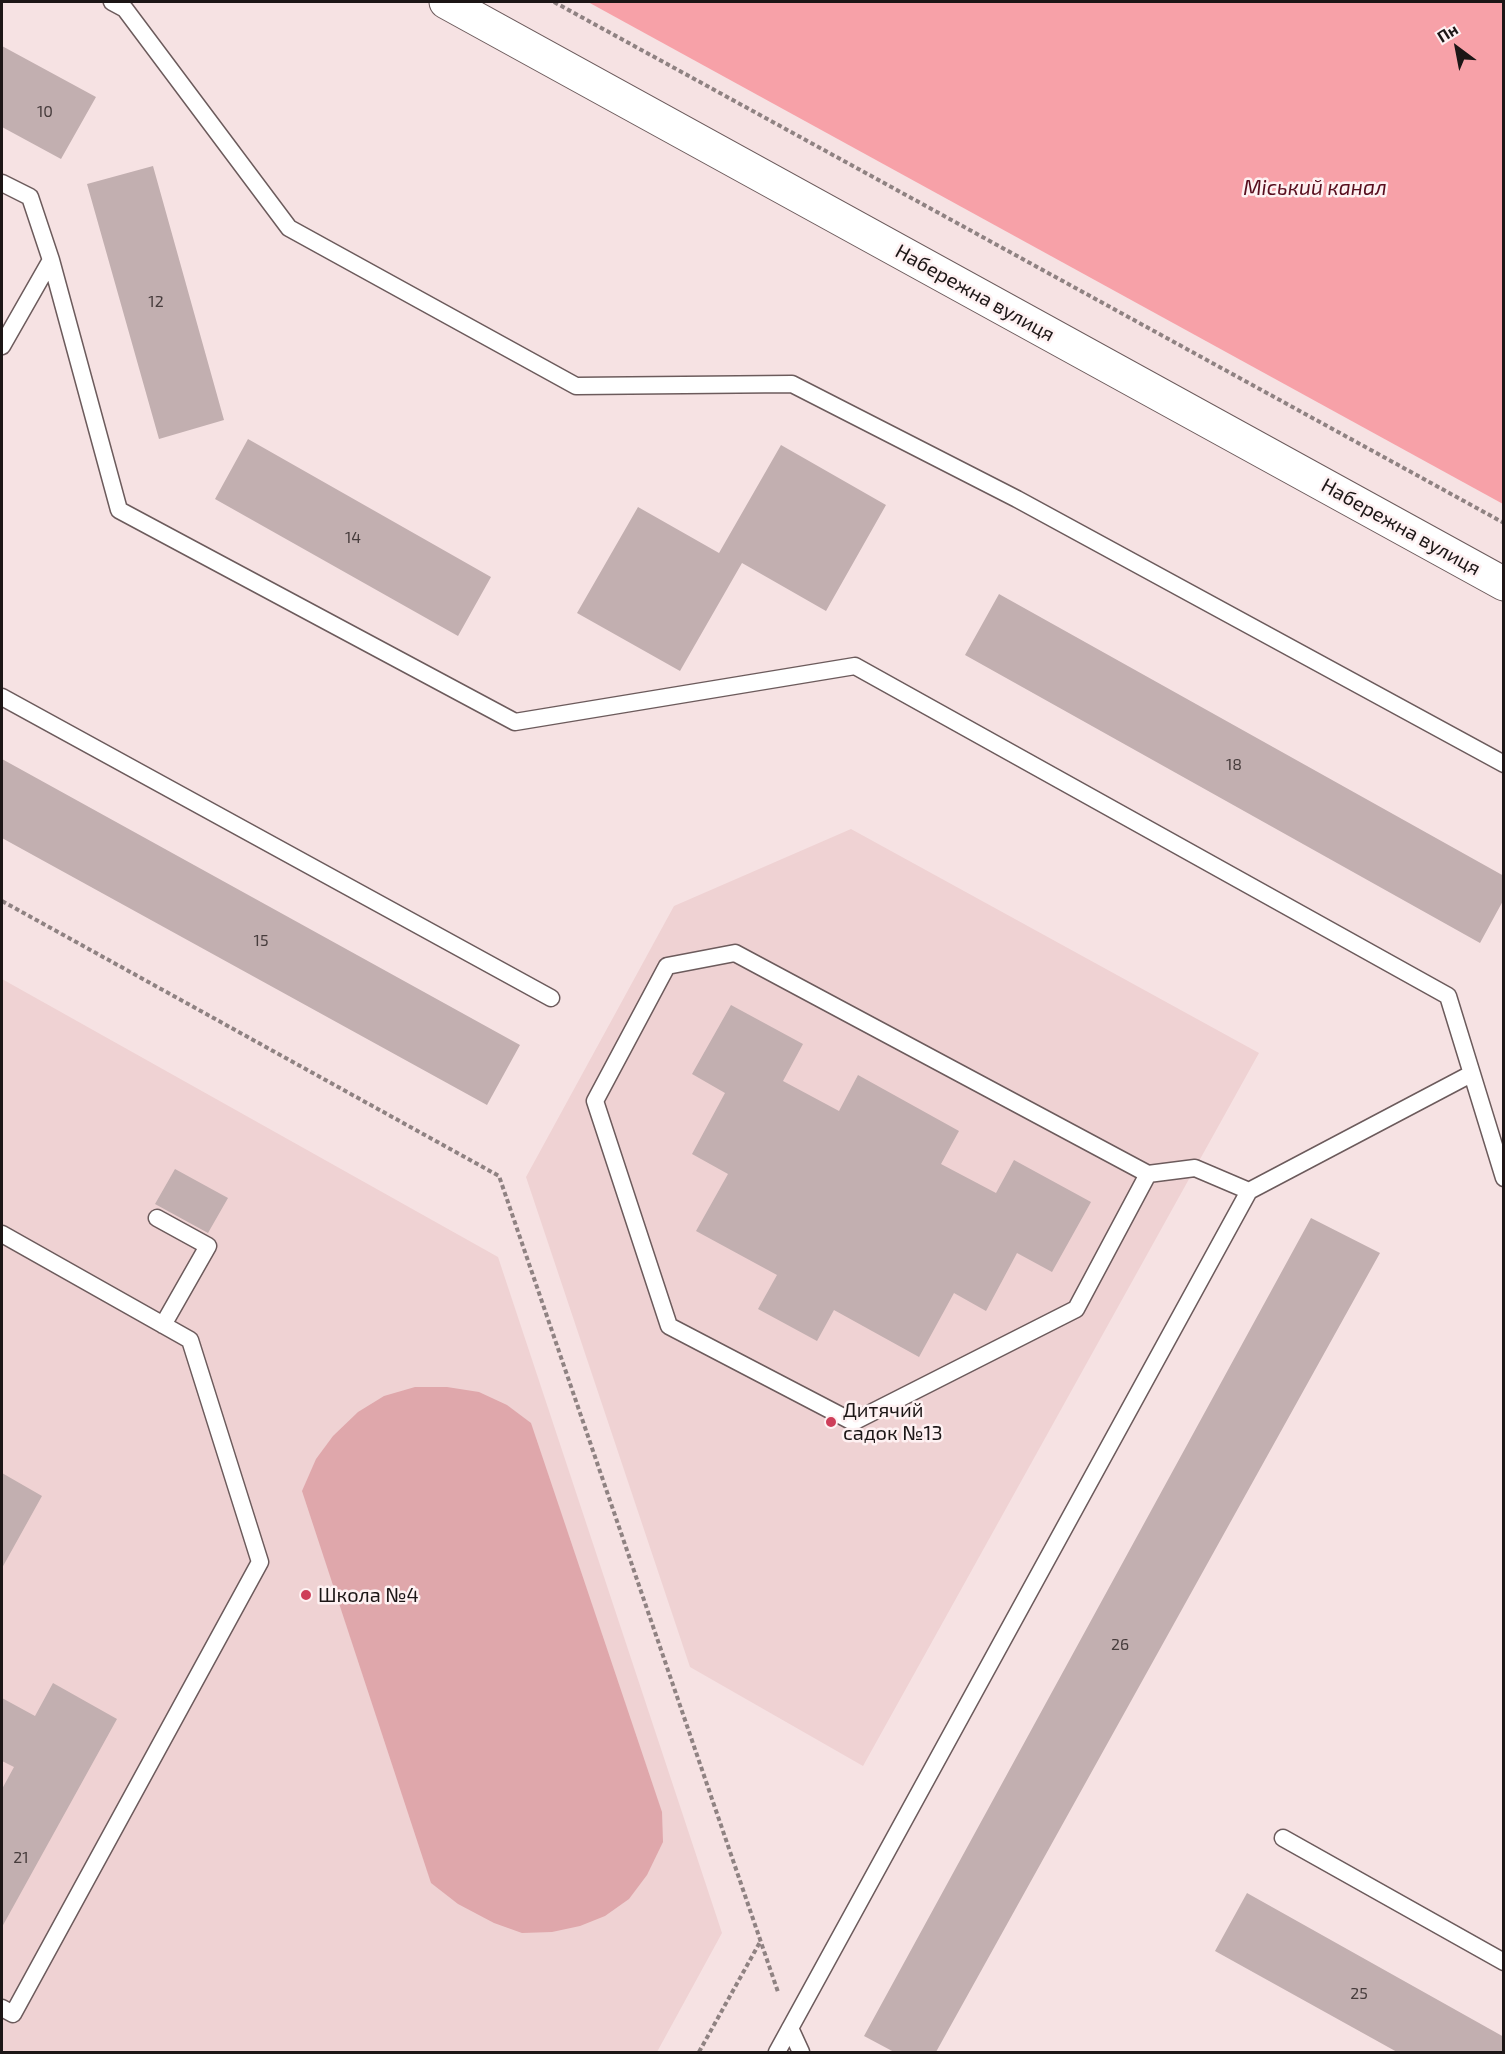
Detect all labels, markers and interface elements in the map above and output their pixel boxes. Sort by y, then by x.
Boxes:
north arrow [1427,18,1487,78]
text: Пн [1433,19,1461,46]
house number: 10 [37,102,53,122]
water label: Міський канал [1243,175,1387,201]
street label: Набережна вулиця [891,239,1059,347]
house number: 12 [148,292,164,312]
street label: Набережна вулиця [1317,473,1485,581]
house number: 14 [345,528,361,548]
house number: 18 [1226,755,1242,775]
house number: 15 [254,931,268,951]
place label: Дитячий садок №13 [843,1398,943,1445]
marker: Дитячий садок №13 [824,1415,838,1429]
place label: Школа №4 [318,1583,419,1607]
marker: Школа №4 [299,1588,313,1602]
house number: 26 [1111,1635,1129,1655]
house number: 21 [13,1848,29,1868]
house number: 25 [1350,1984,1368,2004]

